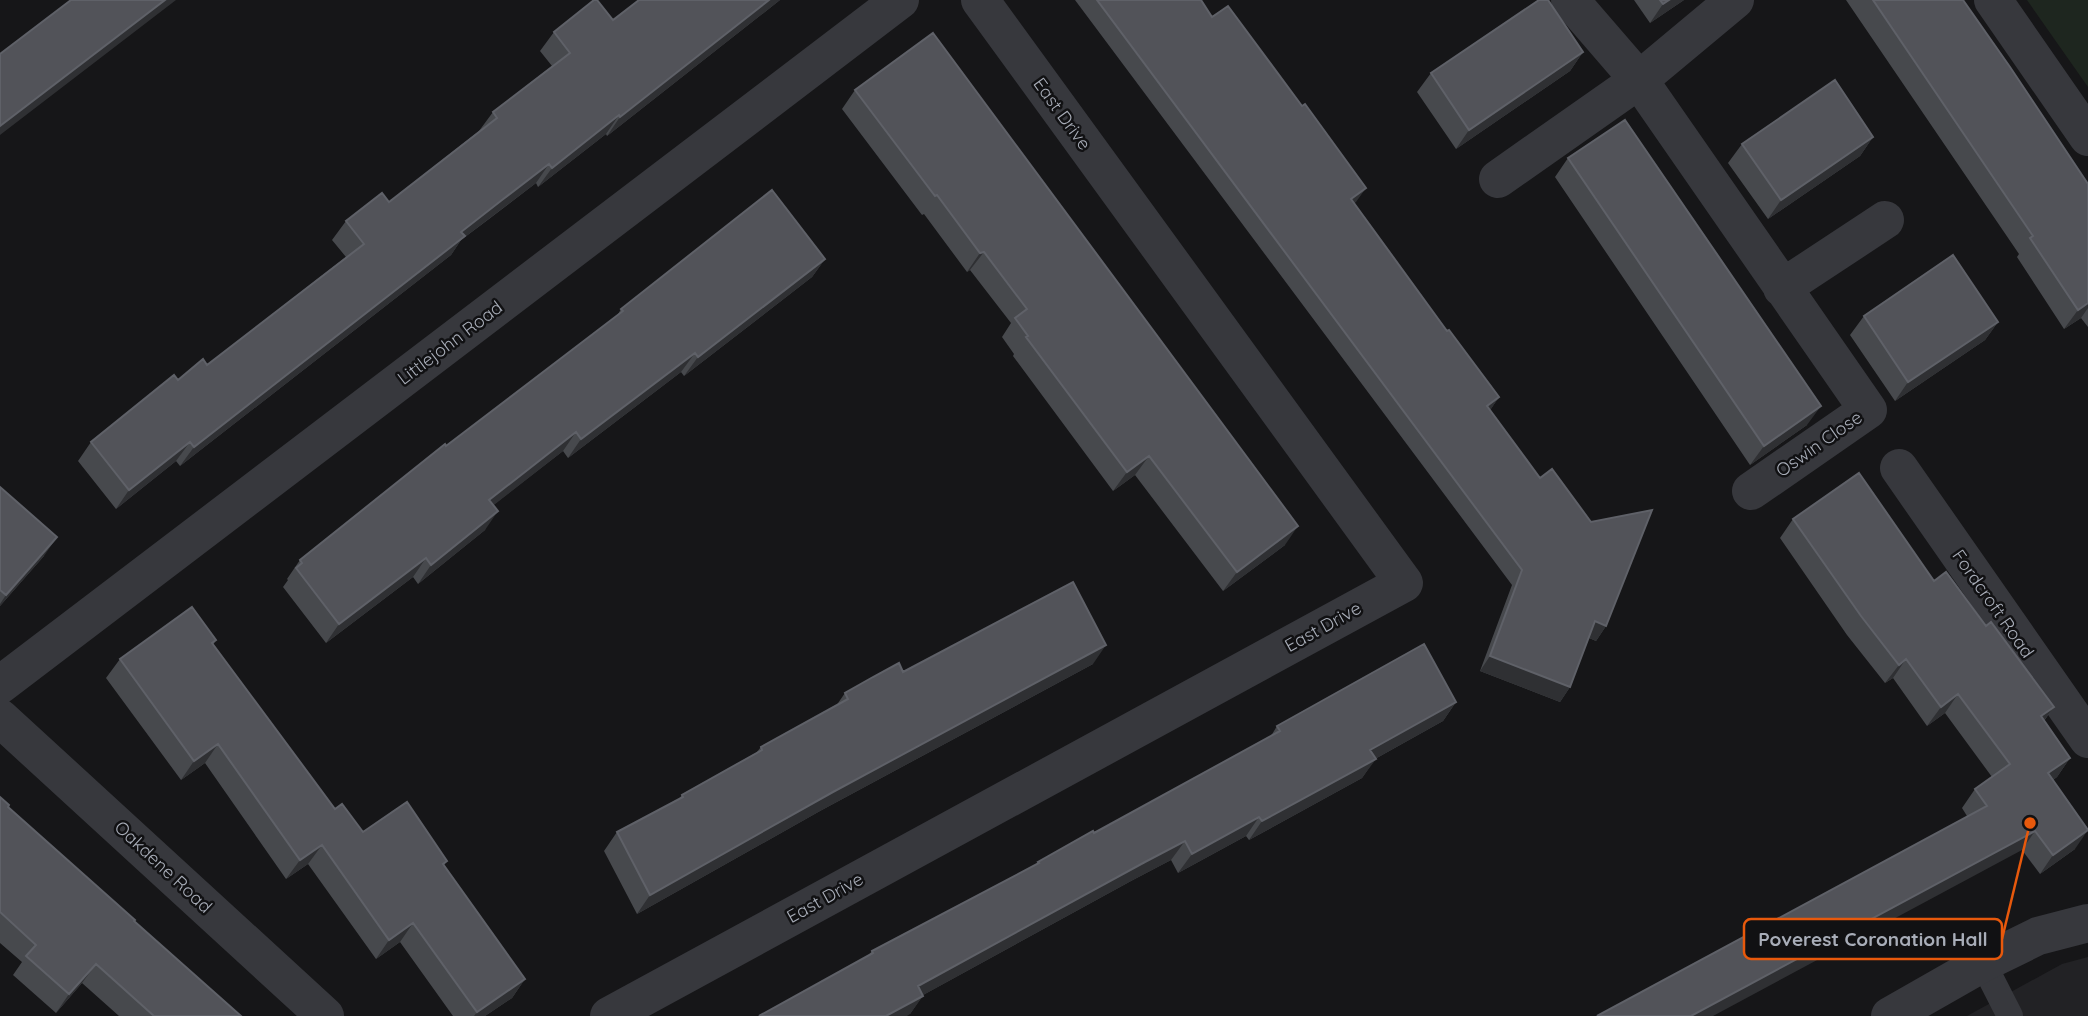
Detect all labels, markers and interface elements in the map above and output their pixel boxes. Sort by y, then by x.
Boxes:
street label: East Drive [1028,73,1096,154]
street label: Littlejohn Road [393,296,507,390]
street label: Oswin Close [1771,405,1866,482]
street label: Fordcroft Road [1948,545,2039,662]
street label: East Drive [1280,596,1365,657]
street label: Oakdene Road [110,816,217,918]
street label: East Drive [782,867,867,928]
callout: Poverest Coronation Hall [1744,919,2002,959]
text: Poverest Coronation Hall [1758,927,1988,951]

